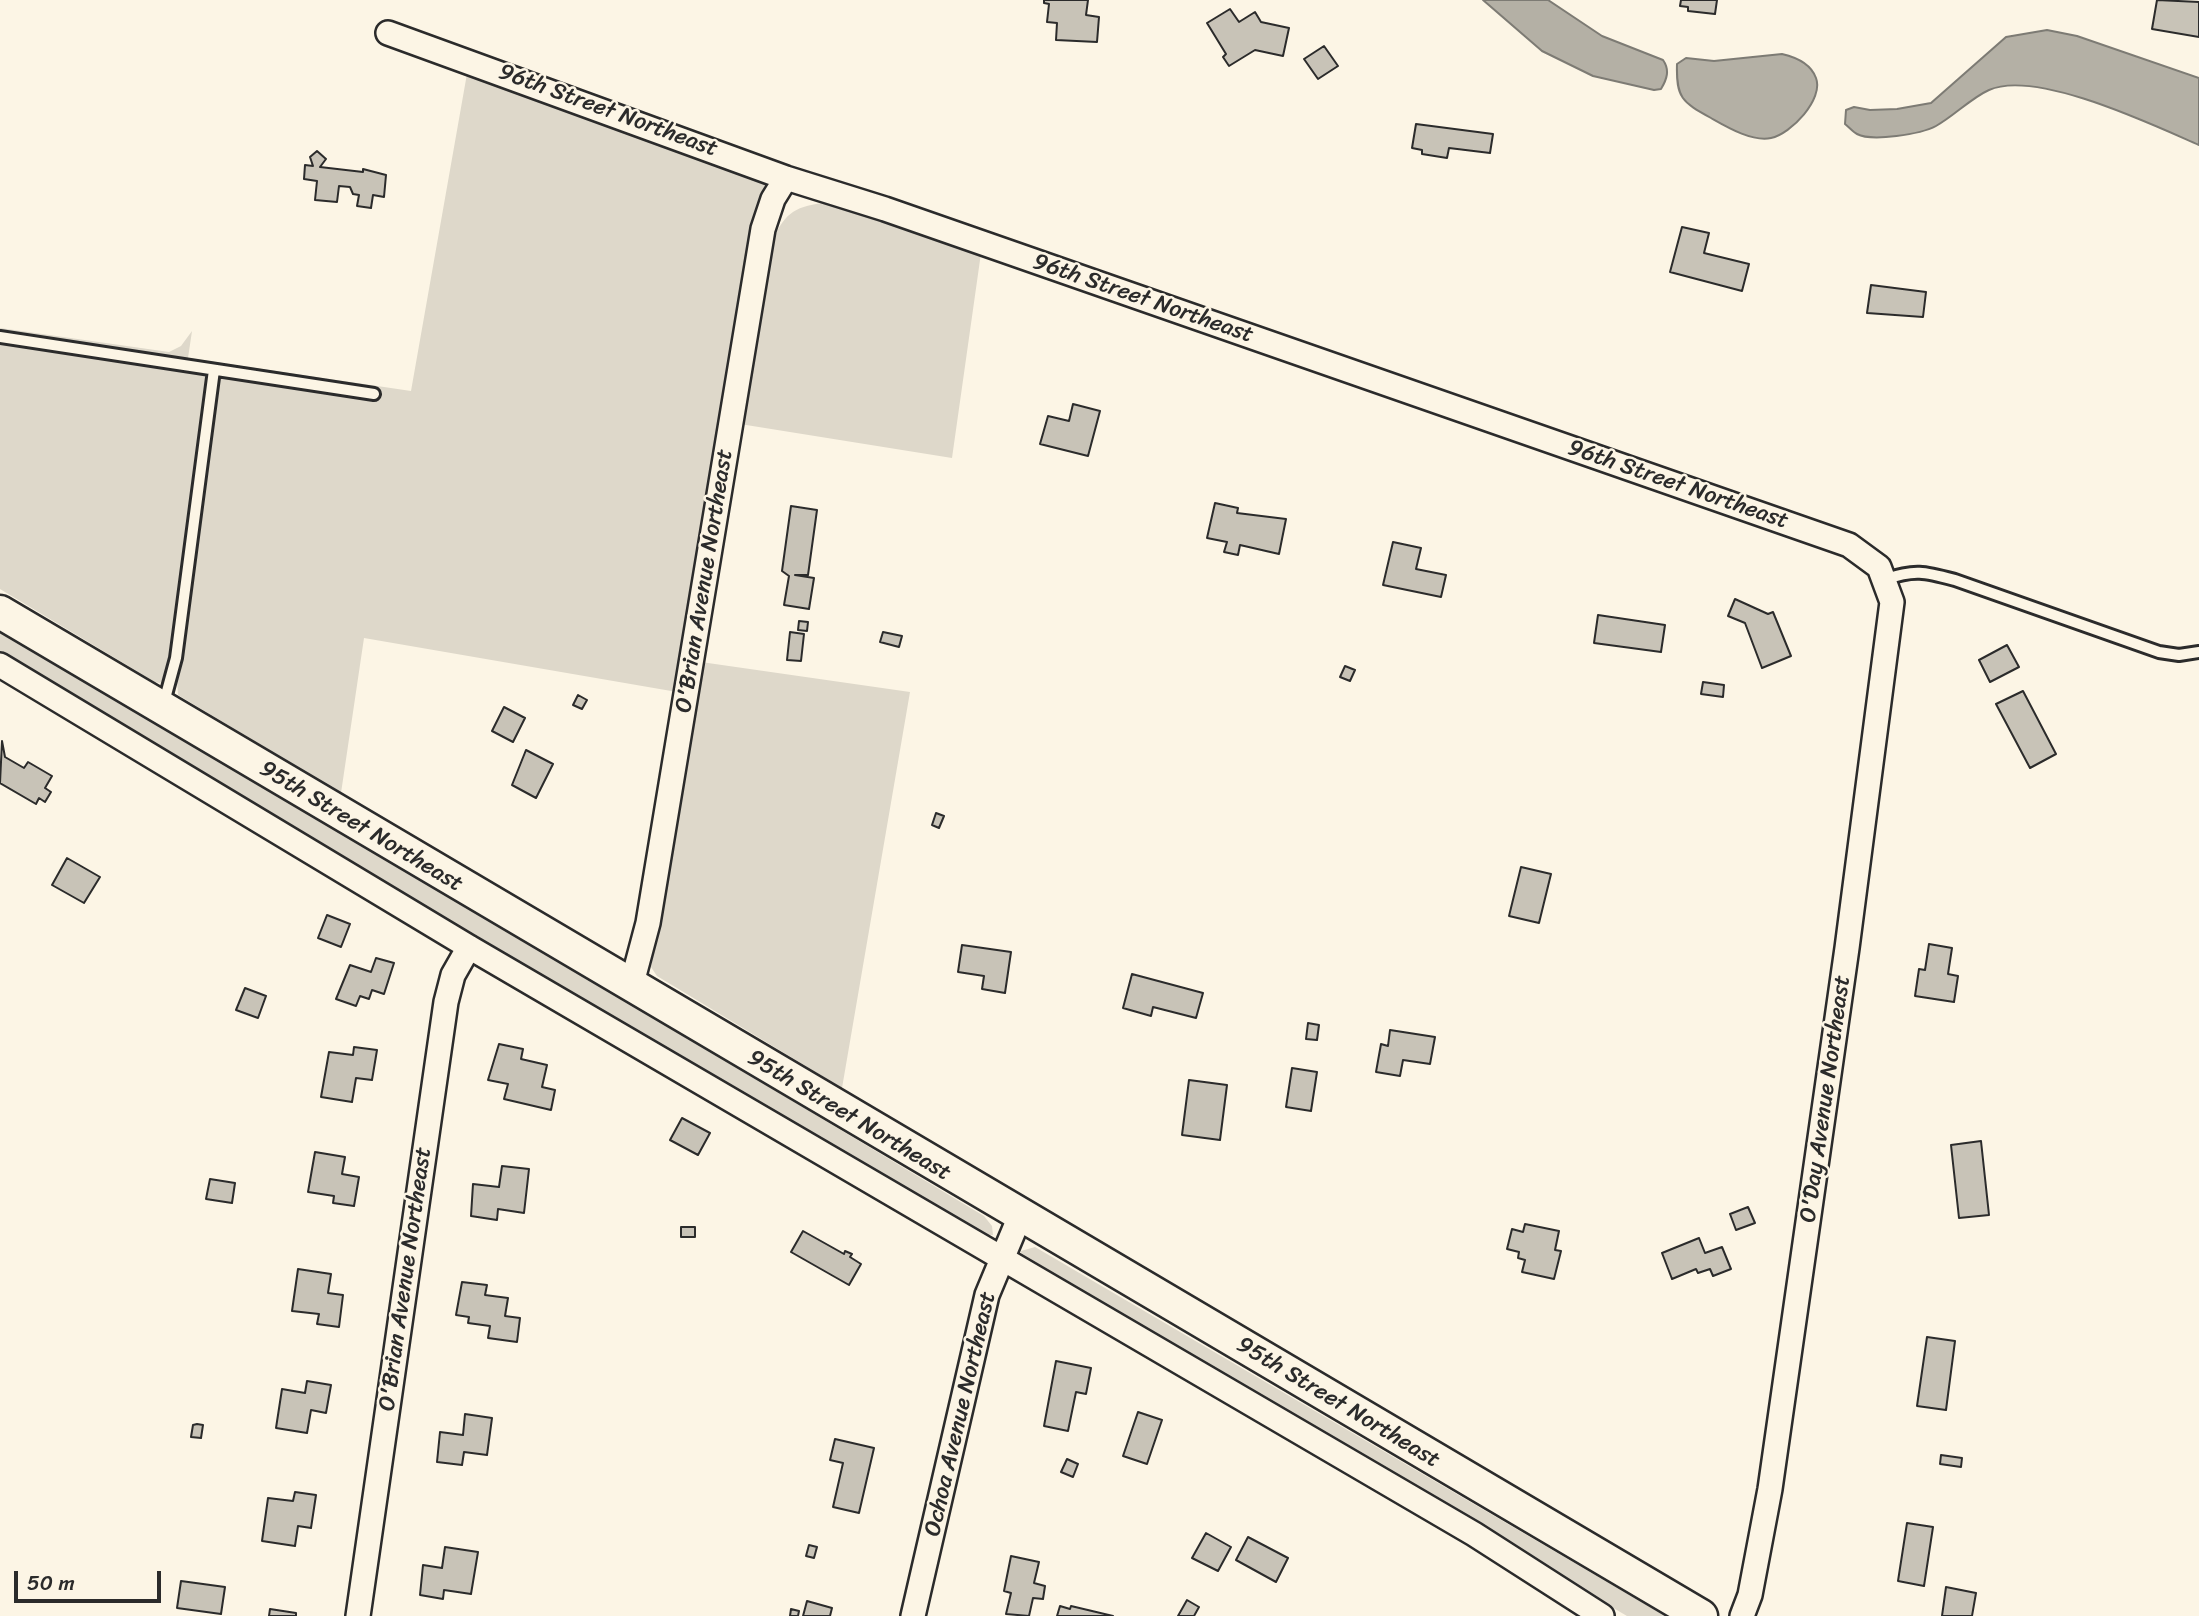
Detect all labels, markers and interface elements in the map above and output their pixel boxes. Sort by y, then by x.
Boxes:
street label: 96th Street Northeast [495,58,721,164]
street label: 96th Street Northeast [1029,248,1257,350]
street label: 96th Street Northeast [1564,434,1792,536]
street label: O'Brian Avenue Northeast [671,447,739,715]
street label: 95th Street Northeast [254,755,468,899]
street label: O'Day Avenue Northeast [1795,974,1857,1224]
street label: 95th Street Northeast [742,1044,956,1188]
street label: O'Brian Avenue Northeast [374,1145,438,1413]
street label: Ochoa Avenue Northeast [919,1289,1003,1539]
street label: 95th Street Northeast [1231,1331,1445,1475]
scale bar [18,1556,164,1600]
text: 50 m [27,1564,75,1602]

